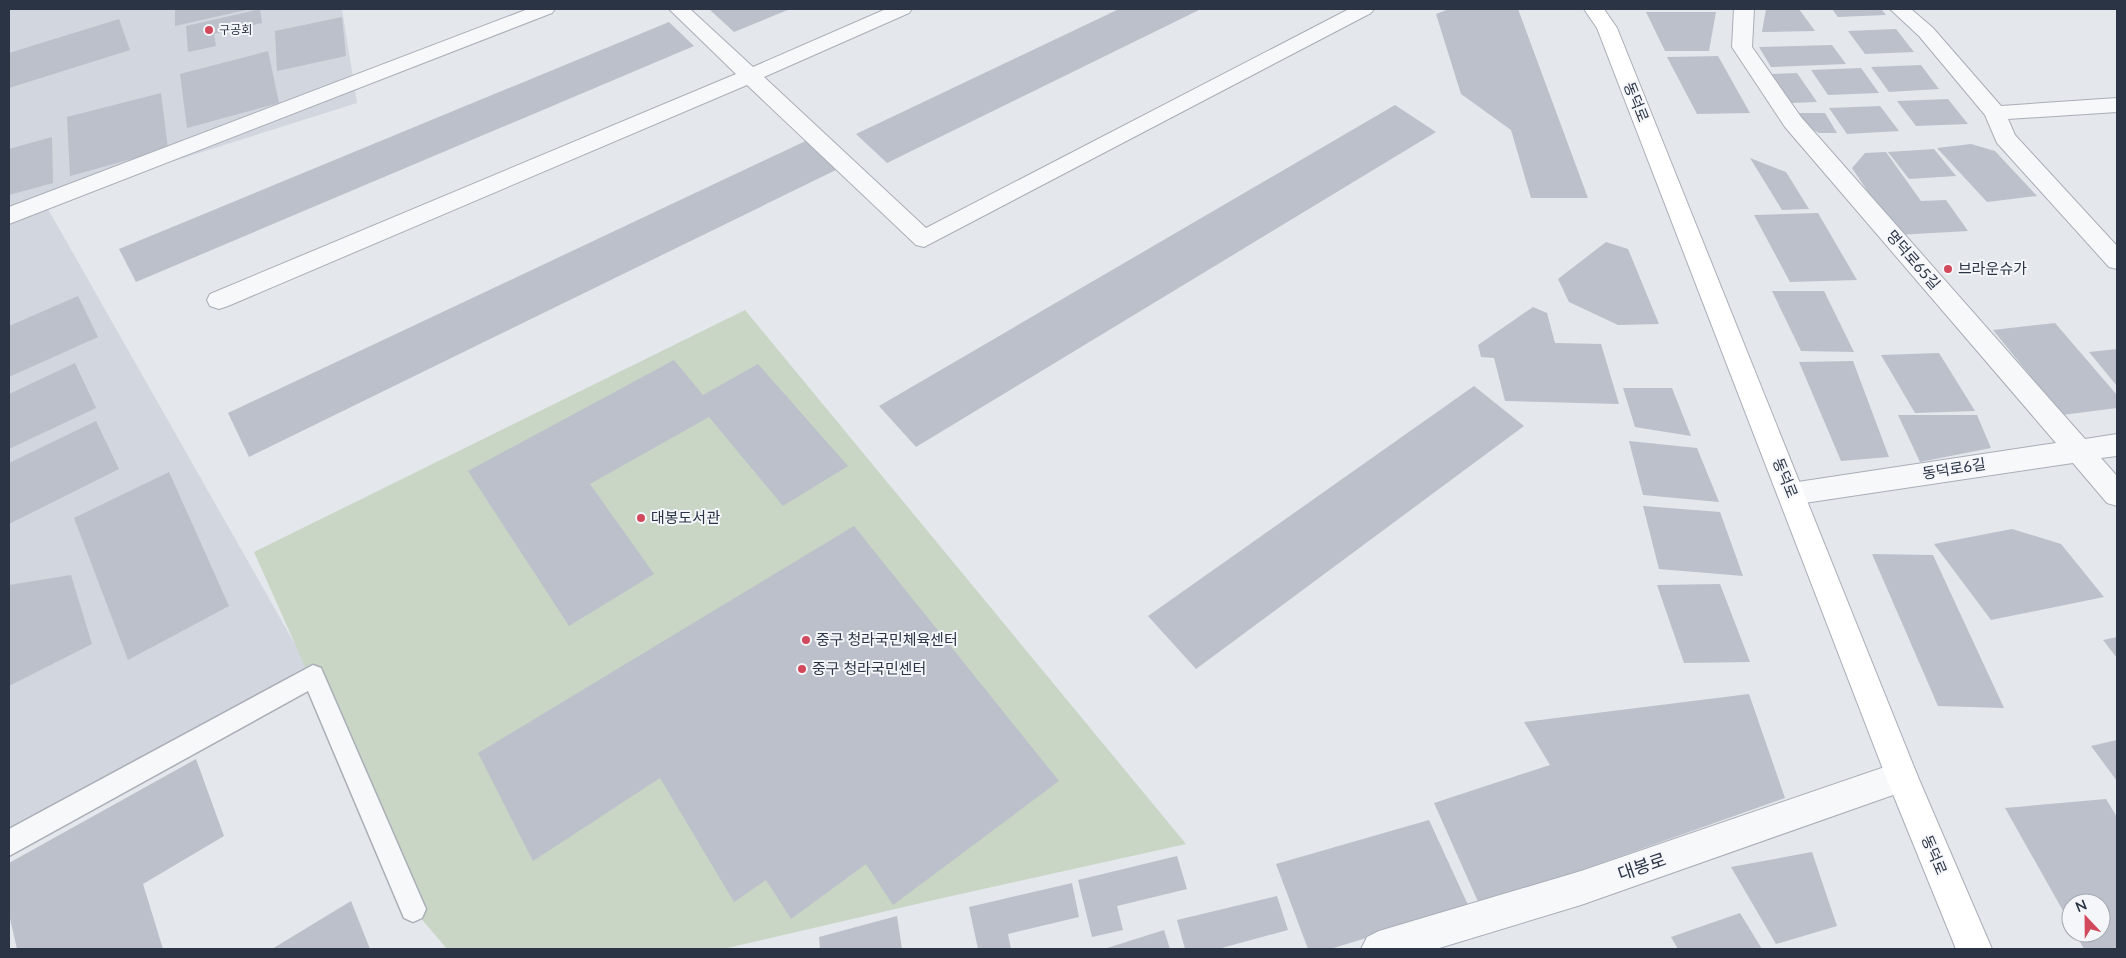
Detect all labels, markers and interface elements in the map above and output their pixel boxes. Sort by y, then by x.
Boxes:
place label: 구공회 [219,22,252,37]
marker: 구공회 [203,24,215,36]
street label: 동덕로 [1621,79,1653,124]
street label: 명덕로65길 [1883,226,1944,293]
place label: 브라운슈가 [1958,259,2027,277]
marker: 브라운슈가 [1942,263,1954,275]
street label: 동덕로6길 [1921,454,1987,482]
street label: 동덕로 [1770,455,1802,500]
place label: 대봉도서관 [651,508,720,526]
marker: 대봉도서관 [635,512,647,524]
place label: 중구 청라국민체육센터 [816,630,958,648]
marker: 중구 청라국민체육센터 [800,634,812,646]
place label: 중구 청라국민센터 [812,659,926,677]
marker: 중구 청라국민센터 [796,663,808,675]
street label: 동덕로 [1919,832,1951,877]
street label: 대봉로 [1615,848,1669,885]
north arrow [2061,893,2111,943]
text: N [2073,896,2089,915]

